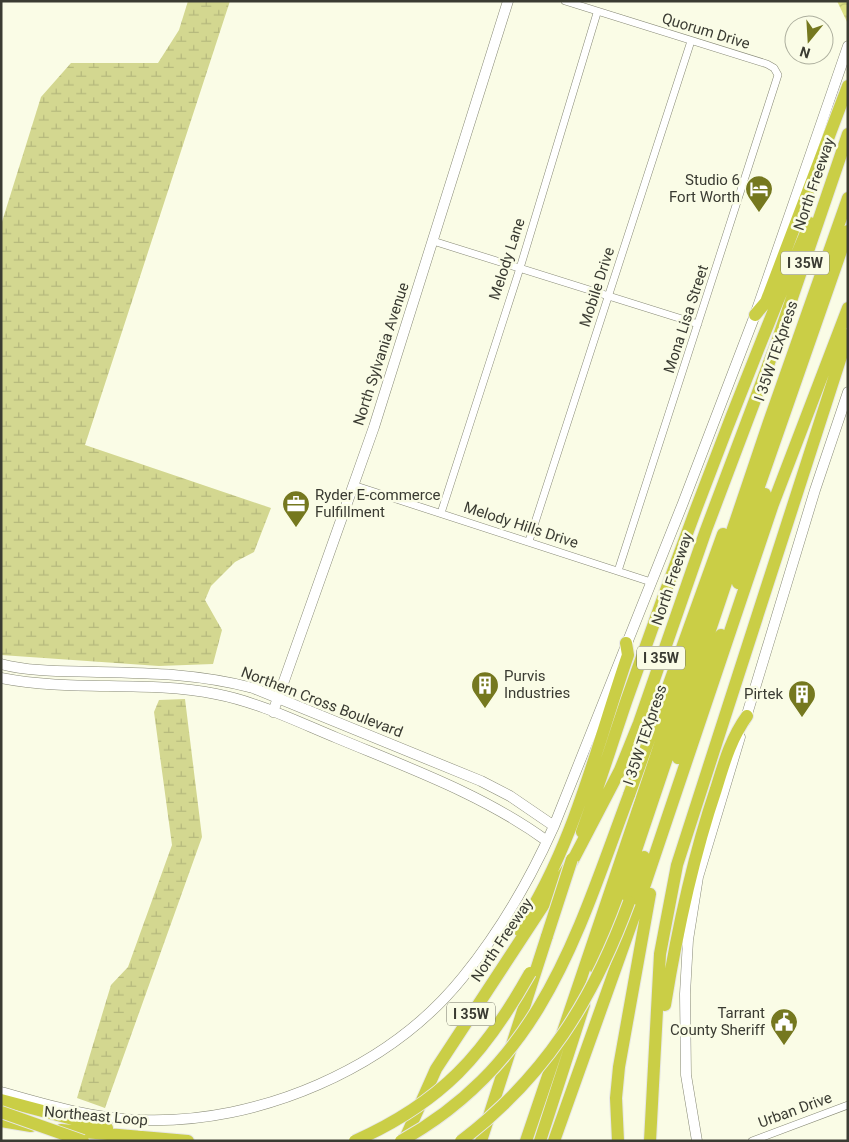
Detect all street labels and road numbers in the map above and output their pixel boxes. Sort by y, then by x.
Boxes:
street label: Quorum Drive [660,9,752,53]
street label: North Freeway [790,135,838,233]
street label: Melody Lane [485,216,529,302]
street label: Mobile Drive [576,245,618,329]
road number: I 35W [781,252,829,274]
street label: Mona Lisa Street [660,263,712,375]
street label: North Sylvania Avenue [349,280,413,428]
street label: I 35W TEXpress [750,298,802,404]
street label: Melody Hills Drive [461,498,581,552]
street label: North Freeway [648,530,696,628]
road number: I 35W [637,646,685,670]
street label: Northern Cross Boulevard [239,663,405,741]
street label: I 35W TEXpress [619,682,671,788]
street label: North Freeway [467,895,537,985]
road number: I 35W [447,1002,495,1026]
street label: Urban Drive [756,1088,834,1132]
street label: Northeast Loop [43,1103,149,1129]

